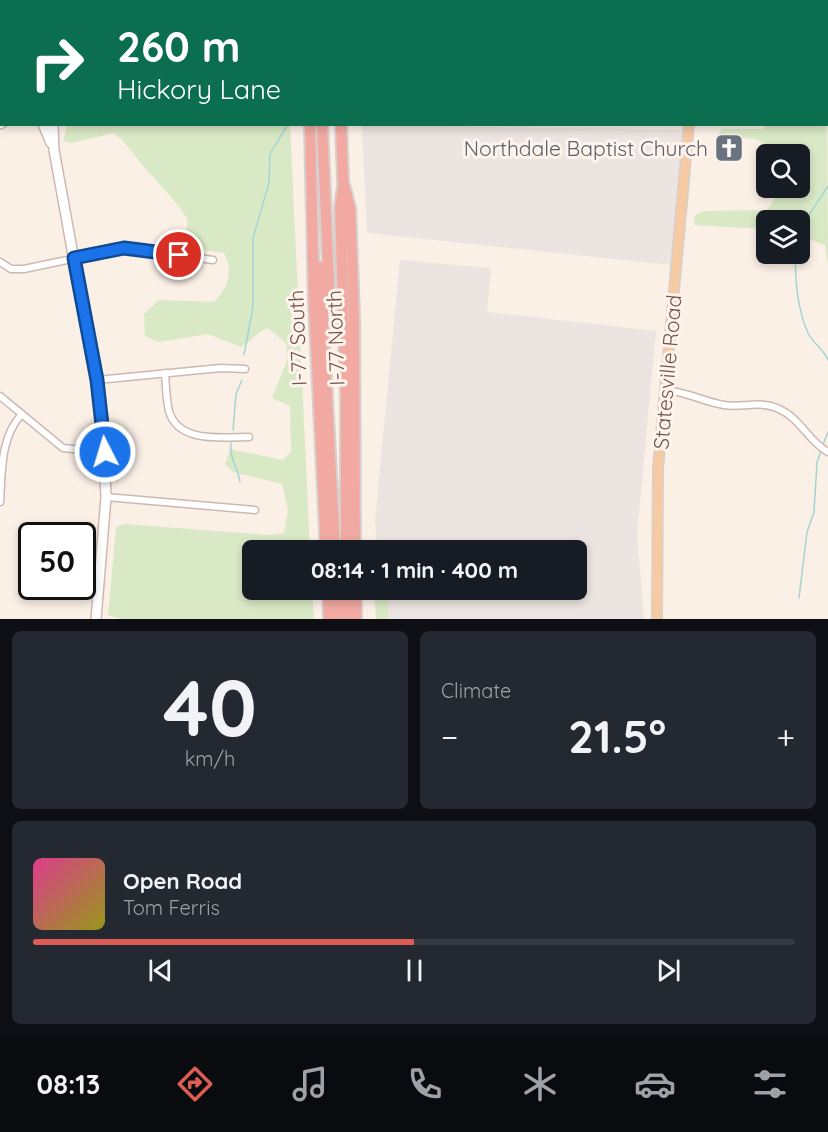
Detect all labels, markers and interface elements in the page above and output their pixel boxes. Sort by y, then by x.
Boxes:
text: 260 m [117,20,240,73]
icon: right [18,24,96,102]
text: Hickory Lane [117,72,281,106]
church icon: Northdale Baptist Church [713,132,745,164]
place label: Northdale Baptist Church [464,135,708,161]
map controls [756,144,810,264]
button: search [756,144,810,198]
button: layers [756,210,810,264]
pin [153,229,204,280]
icon: arrive [162,238,195,271]
street label: I-77 South [282,289,312,387]
street label: I-77 North [320,290,350,386]
street label: Statesville Road [647,294,687,450]
position arrow [73,420,137,484]
speed limit sign: 50 [18,522,96,600]
text: 08:14 · 1 min · 400 m [311,556,518,584]
text: 40 [163,658,257,756]
text: Climate [441,678,511,703]
text: 21.5° [568,708,666,764]
text: − [441,716,458,757]
text: + [776,716,795,757]
text: km/h [185,746,235,771]
text: Open Road [123,867,242,895]
text: Tom Ferris [123,895,220,920]
icon: previous [144,954,177,987]
icon: pause [398,954,431,987]
icon: next [652,954,685,987]
icon: directions [174,1063,216,1105]
icon: music [289,1063,331,1105]
icon: phone [404,1063,446,1105]
icon: climate [519,1063,561,1105]
icon: car [634,1063,676,1105]
icon: filters [749,1063,791,1105]
text: 08:13 [37,1067,100,1101]

